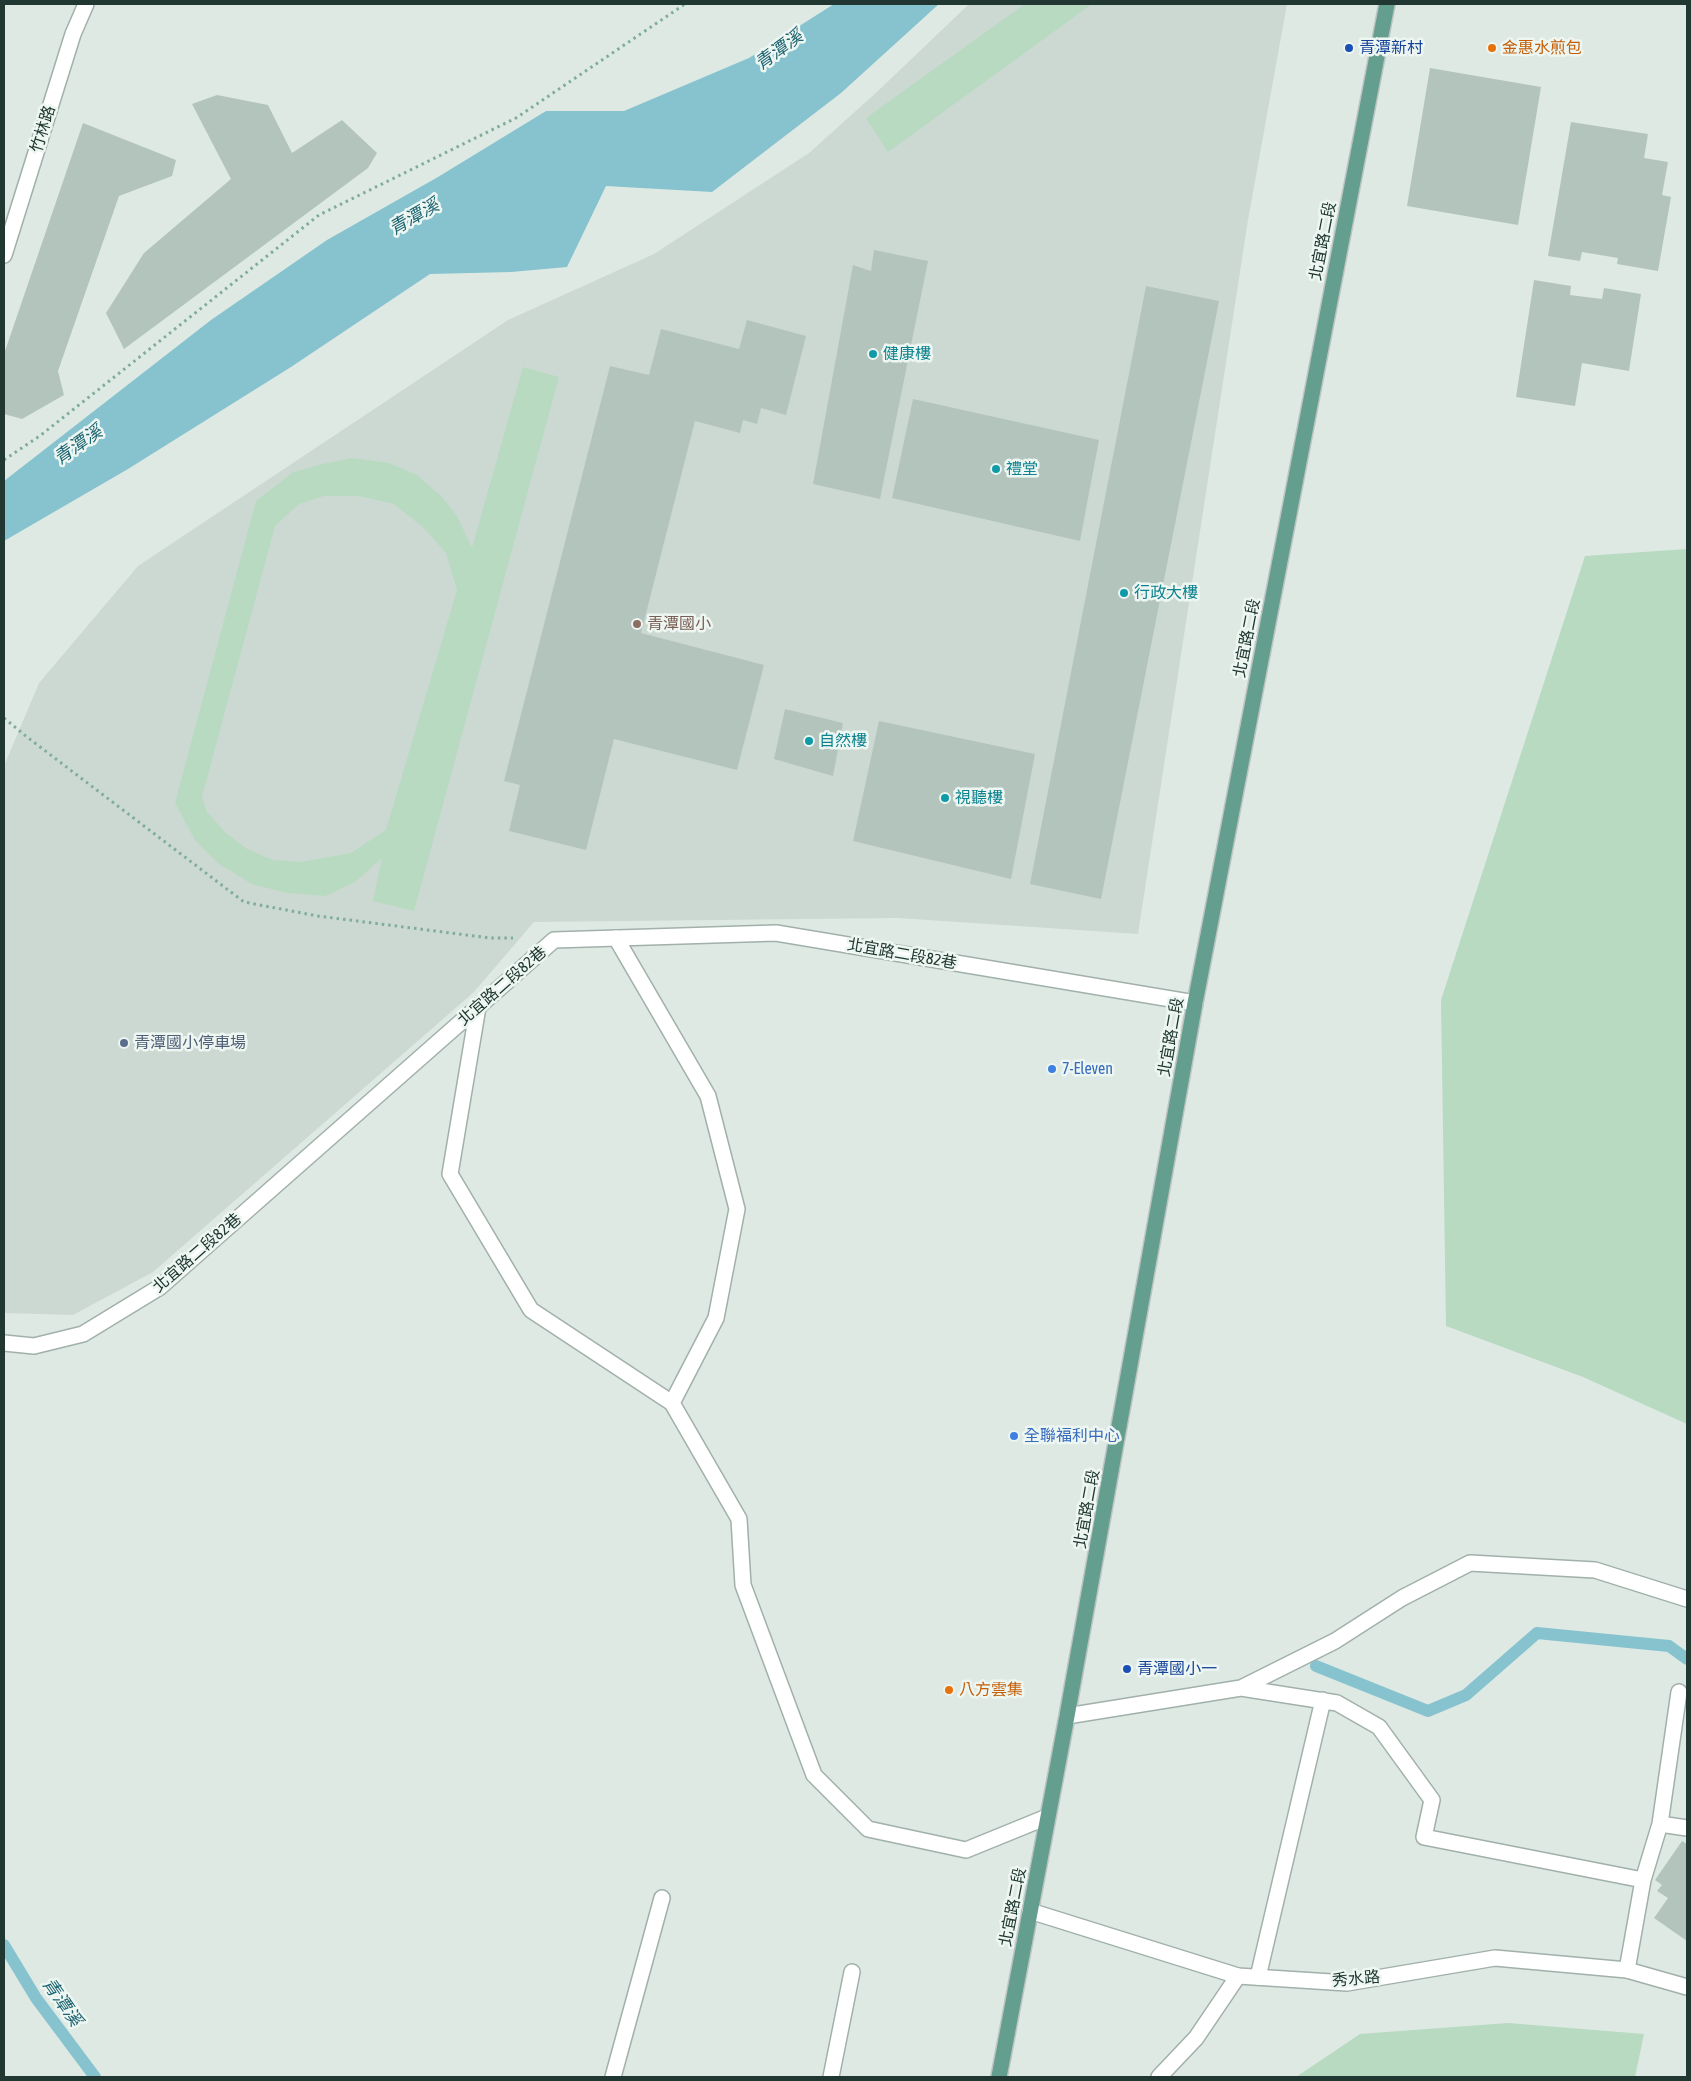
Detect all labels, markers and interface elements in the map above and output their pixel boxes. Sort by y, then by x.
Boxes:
water label: 青潭溪 [751,25,807,75]
place label: 青潭新村 [1359,38,1423,58]
place label: 金惠水煎包 [1502,38,1582,58]
marker: 青潭新村 [1343,42,1355,54]
marker: 金惠水煎包 [1486,42,1498,54]
street label: 竹林路 [27,103,59,155]
water label: 青潭溪 [385,194,443,240]
street label: 北宜路二段 [1306,200,1340,282]
place label: 健康樓 [883,344,931,364]
marker: 健康樓 [867,348,879,360]
water label: 青潭溪 [50,421,106,469]
place label: 禮堂 [1006,459,1038,479]
marker: 禮堂 [990,463,1002,475]
place label: 行政大樓 [1134,583,1198,603]
marker: 行政大樓 [1118,587,1130,599]
street label: 北宜路二段 [1230,597,1264,679]
place label: 青潭國小 [647,614,711,634]
marker: 青潭國小 [631,618,643,630]
place label: 自然樓 [819,731,867,751]
marker: 自然樓 [803,735,815,747]
place label: 視聽樓 [955,788,1003,808]
marker: 視聽樓 [939,792,951,804]
street label: 北宜路二段82巷 [846,935,958,973]
street label: 北宜路二段82巷 [454,942,550,1030]
street label: 北宜路二段 [1155,996,1187,1078]
place label: 青潭國小停車場 [134,1033,246,1053]
marker: 青潭國小停車場 [118,1037,130,1049]
place label: 7-Eleven [1062,1059,1113,1079]
marker: 7-Eleven [1046,1063,1058,1075]
street label: 北宜路二段82巷 [149,1209,245,1297]
place label: 全聯福利中心 [1024,1426,1120,1446]
marker: 全聯福利中心 [1008,1430,1020,1442]
street label: 北宜路二段 [1071,1468,1103,1550]
place label: 青潭國小一 [1137,1659,1217,1679]
marker: 青潭國小一 [1121,1663,1133,1675]
place label: 八方雲集 [959,1680,1023,1700]
marker: 八方雲集 [943,1684,955,1696]
street label: 北宜路二段 [996,1866,1030,1948]
street label: 秀水路 [1331,1967,1381,1991]
water label: 青潭溪 [38,1974,86,2030]

